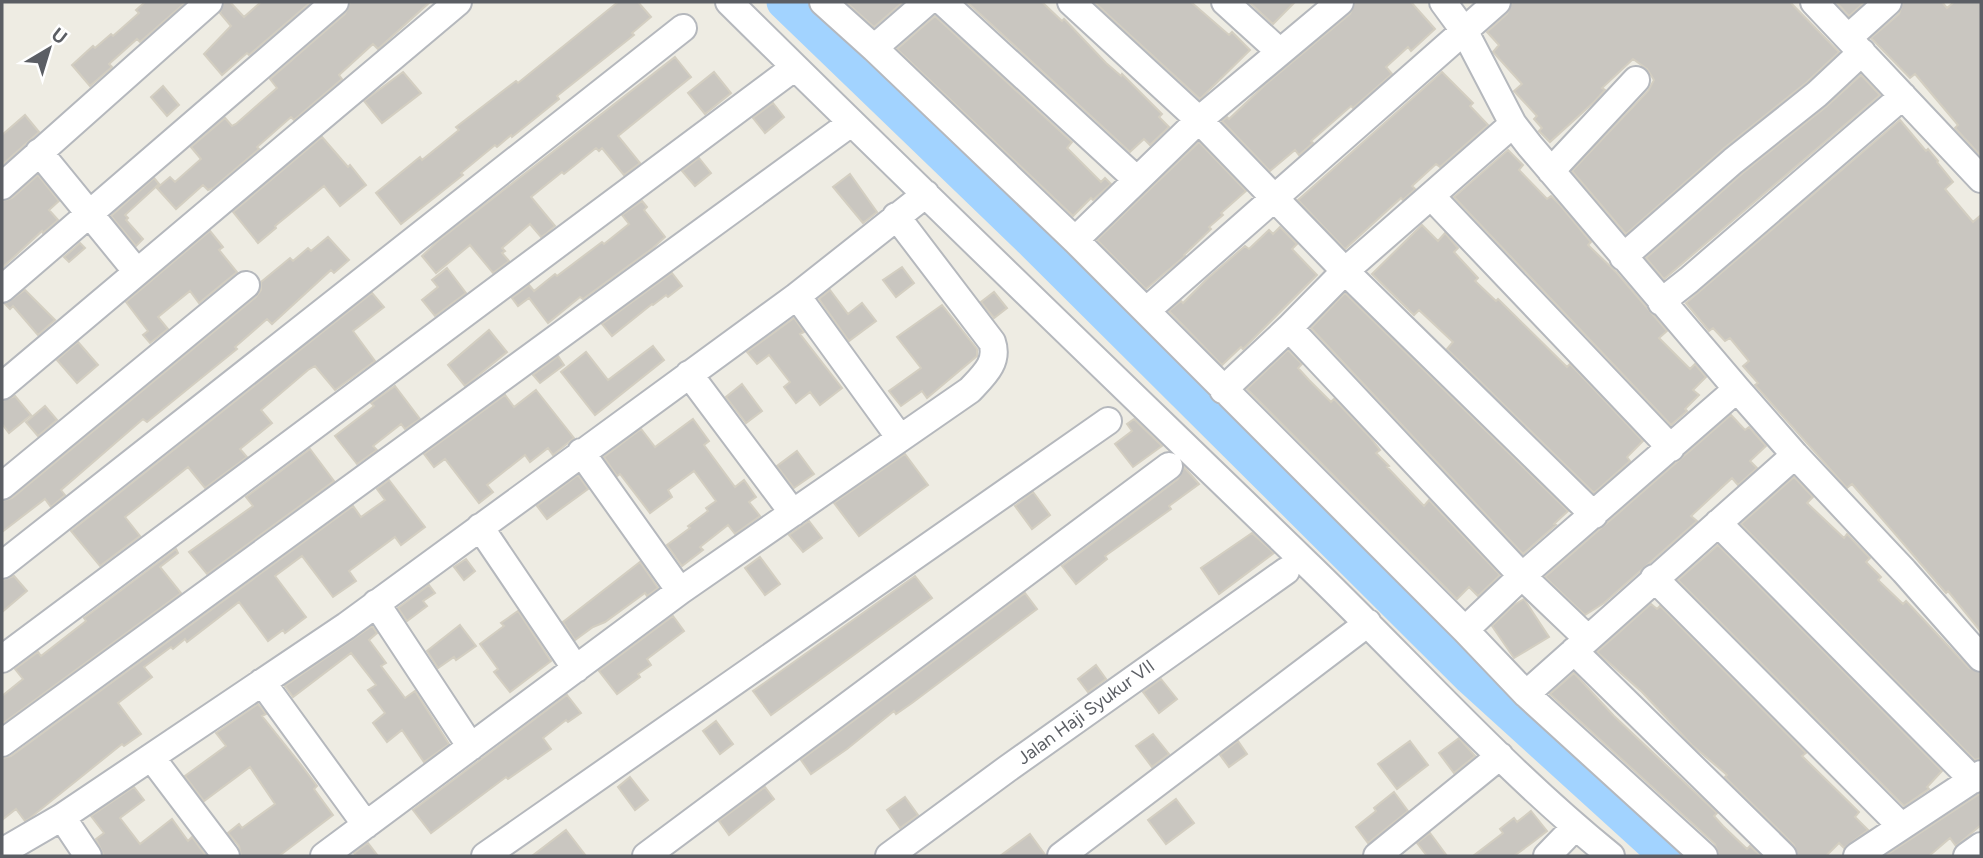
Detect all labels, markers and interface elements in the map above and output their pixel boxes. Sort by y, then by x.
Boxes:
north arrow [14,14,84,84]
text: U [47,23,72,49]
street label: Jalan Haji Syukur VII [1013,655,1159,769]

